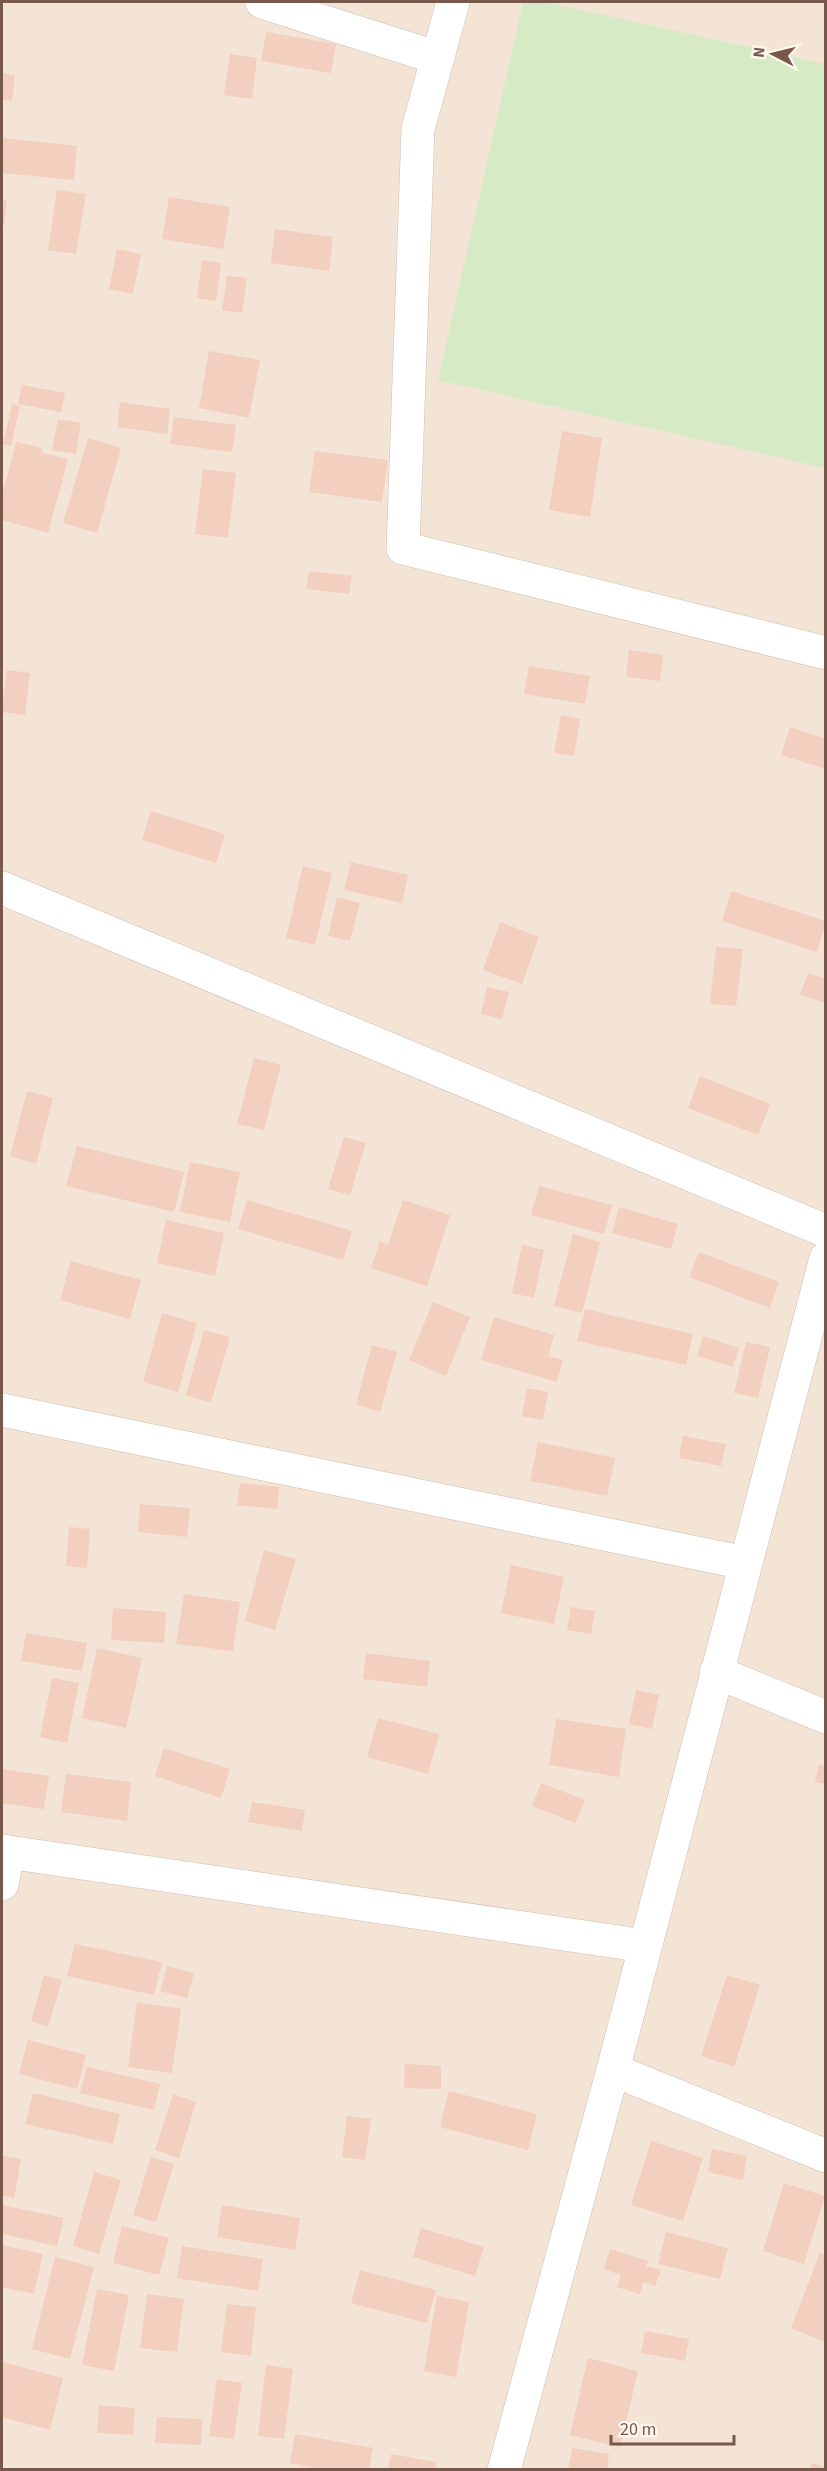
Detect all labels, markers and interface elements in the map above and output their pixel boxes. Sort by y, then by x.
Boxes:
north arrow [743,24,803,84]
text: N [748,46,771,59]
scale bar [611,2408,734,2446]
text: 20 m [620,2417,656,2442]

